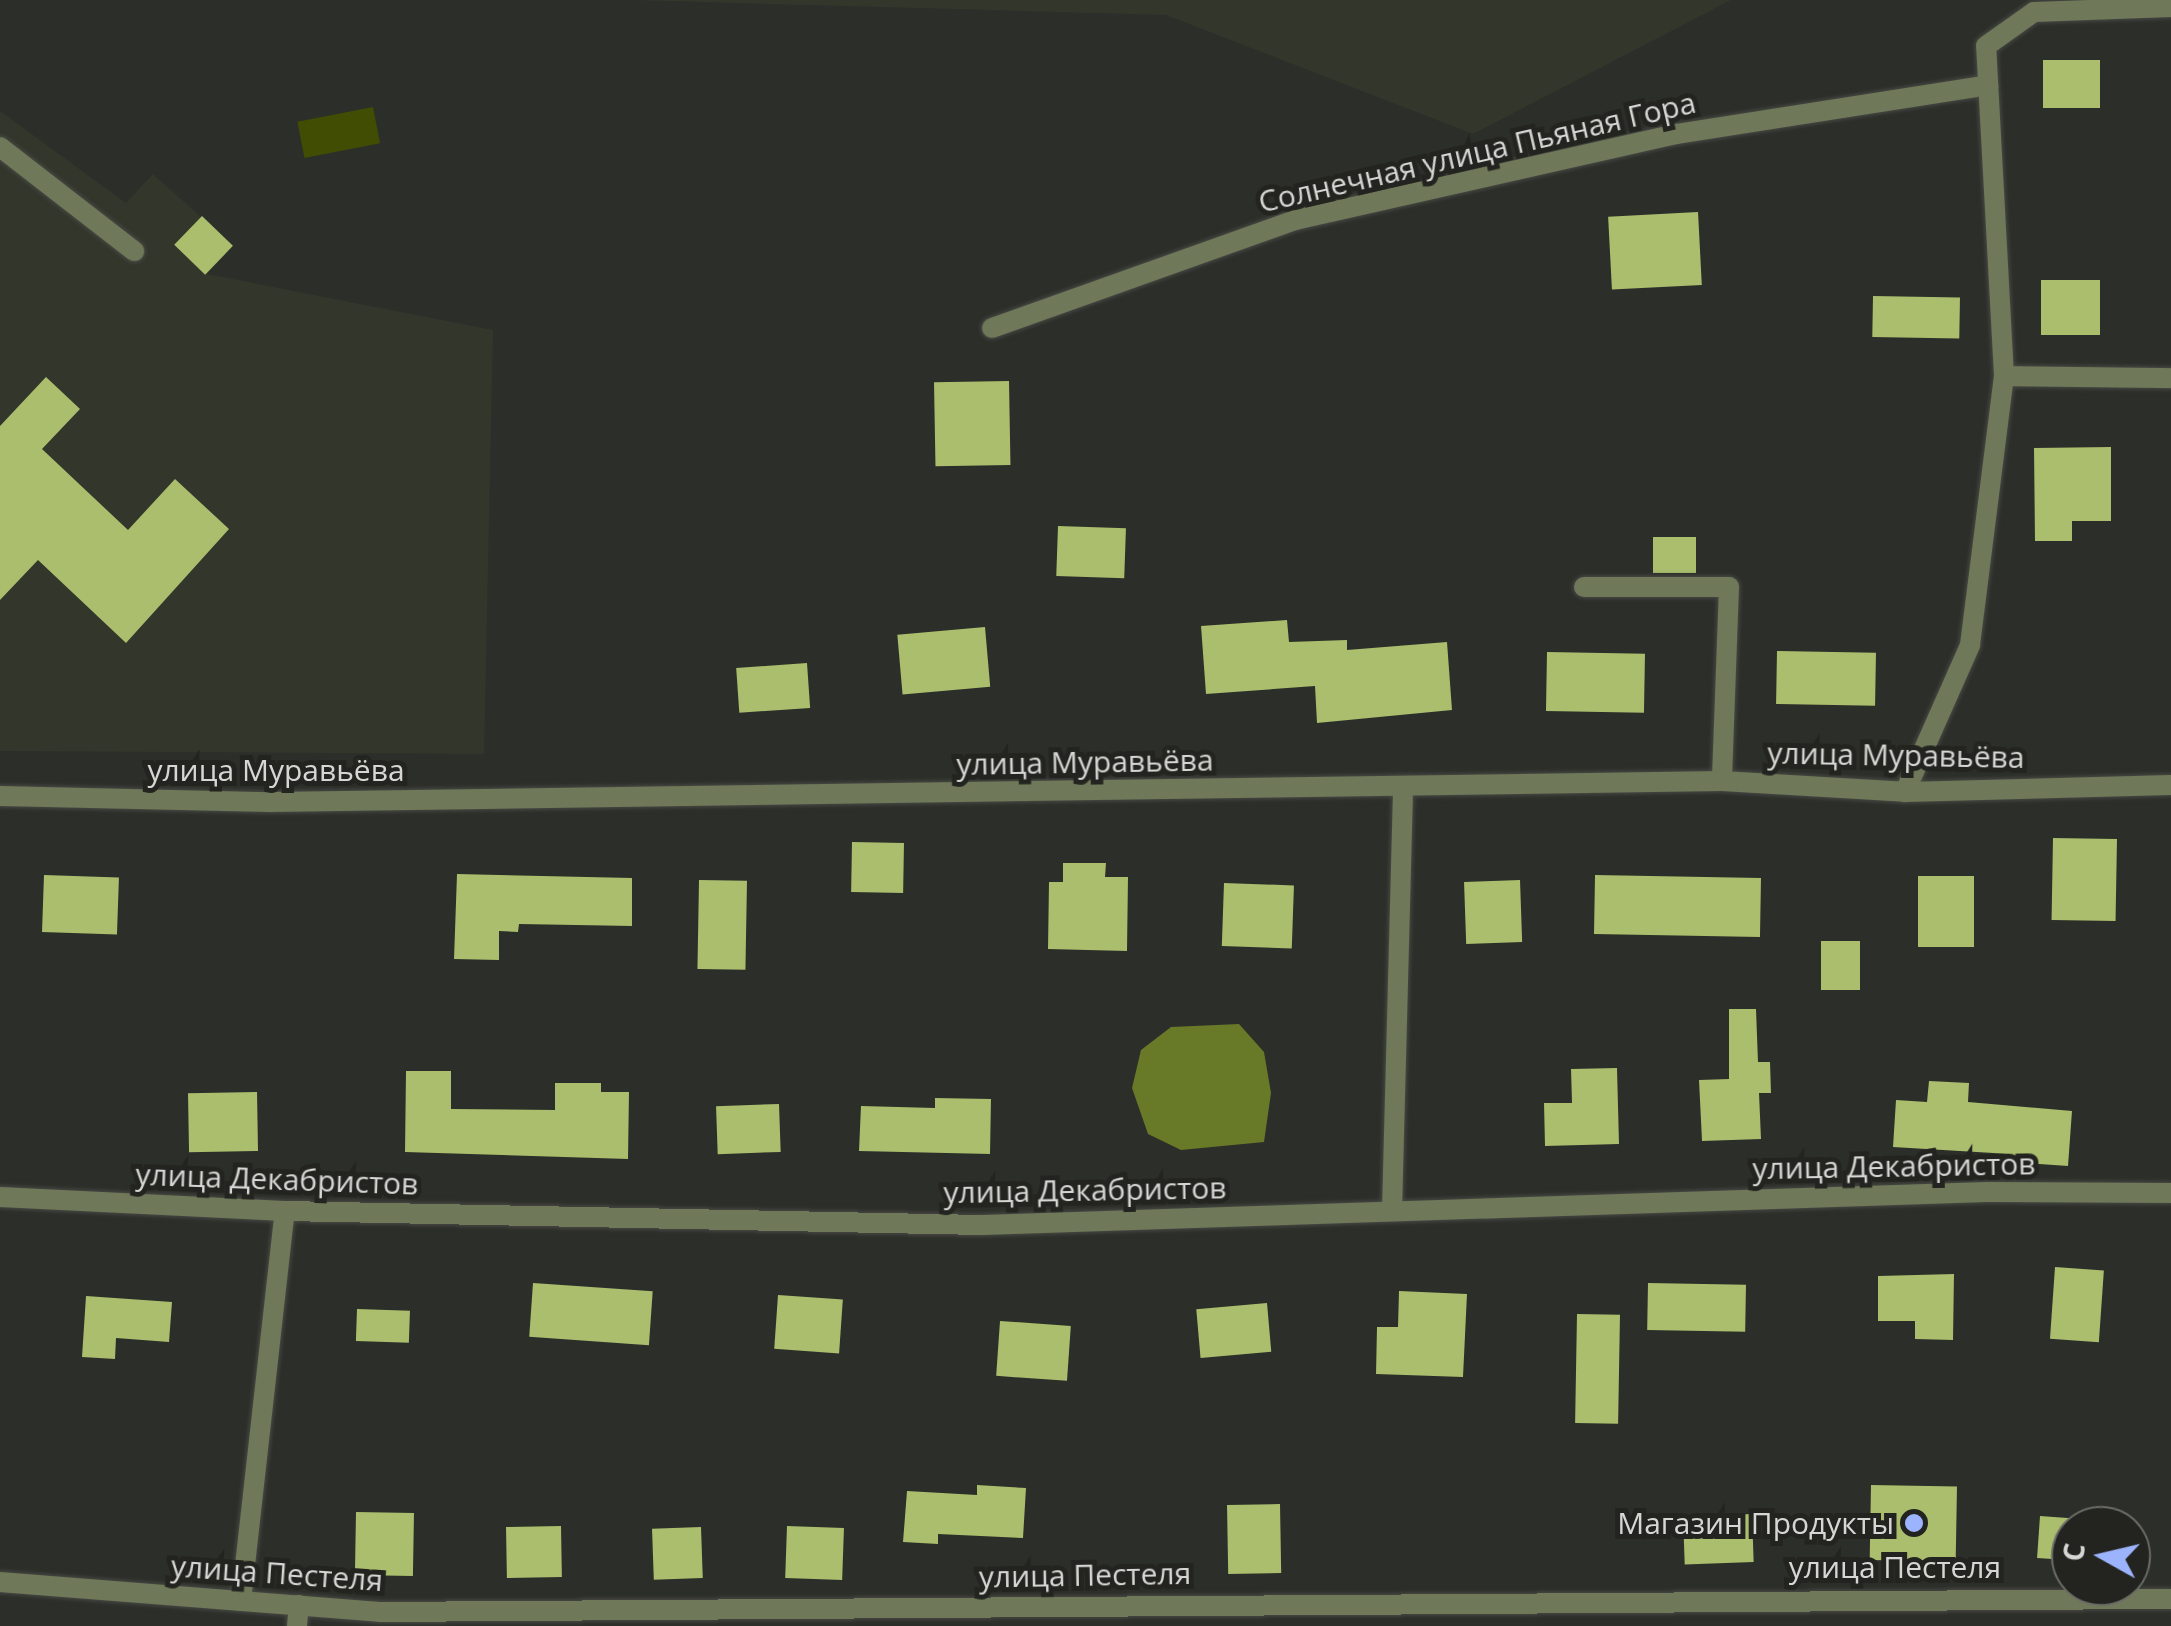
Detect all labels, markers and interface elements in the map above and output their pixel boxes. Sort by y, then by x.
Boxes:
street label: Солнечная улица Пьяная Гора [1255,84,1699,220]
street label: улица Муравьёва [1767,735,2025,775]
street label: улица Муравьёва [956,742,1214,782]
street label: улица Муравьёва [147,752,405,788]
street label: улица Декабристов [1752,1146,2036,1186]
street label: улица Декабристов [135,1156,419,1202]
street label: улица Декабристов [943,1170,1227,1210]
place label: Магазин Продукты [1617,1505,1894,1541]
north arrow [2051,1506,2151,1606]
marker: Магазин Продукты [1903,1512,1925,1534]
text: С [2053,1541,2093,1564]
street label: улица Пестеля [170,1548,384,1598]
street label: улица Пестеля [1789,1549,2001,1585]
street label: улица Пестеля [979,1555,1191,1595]

